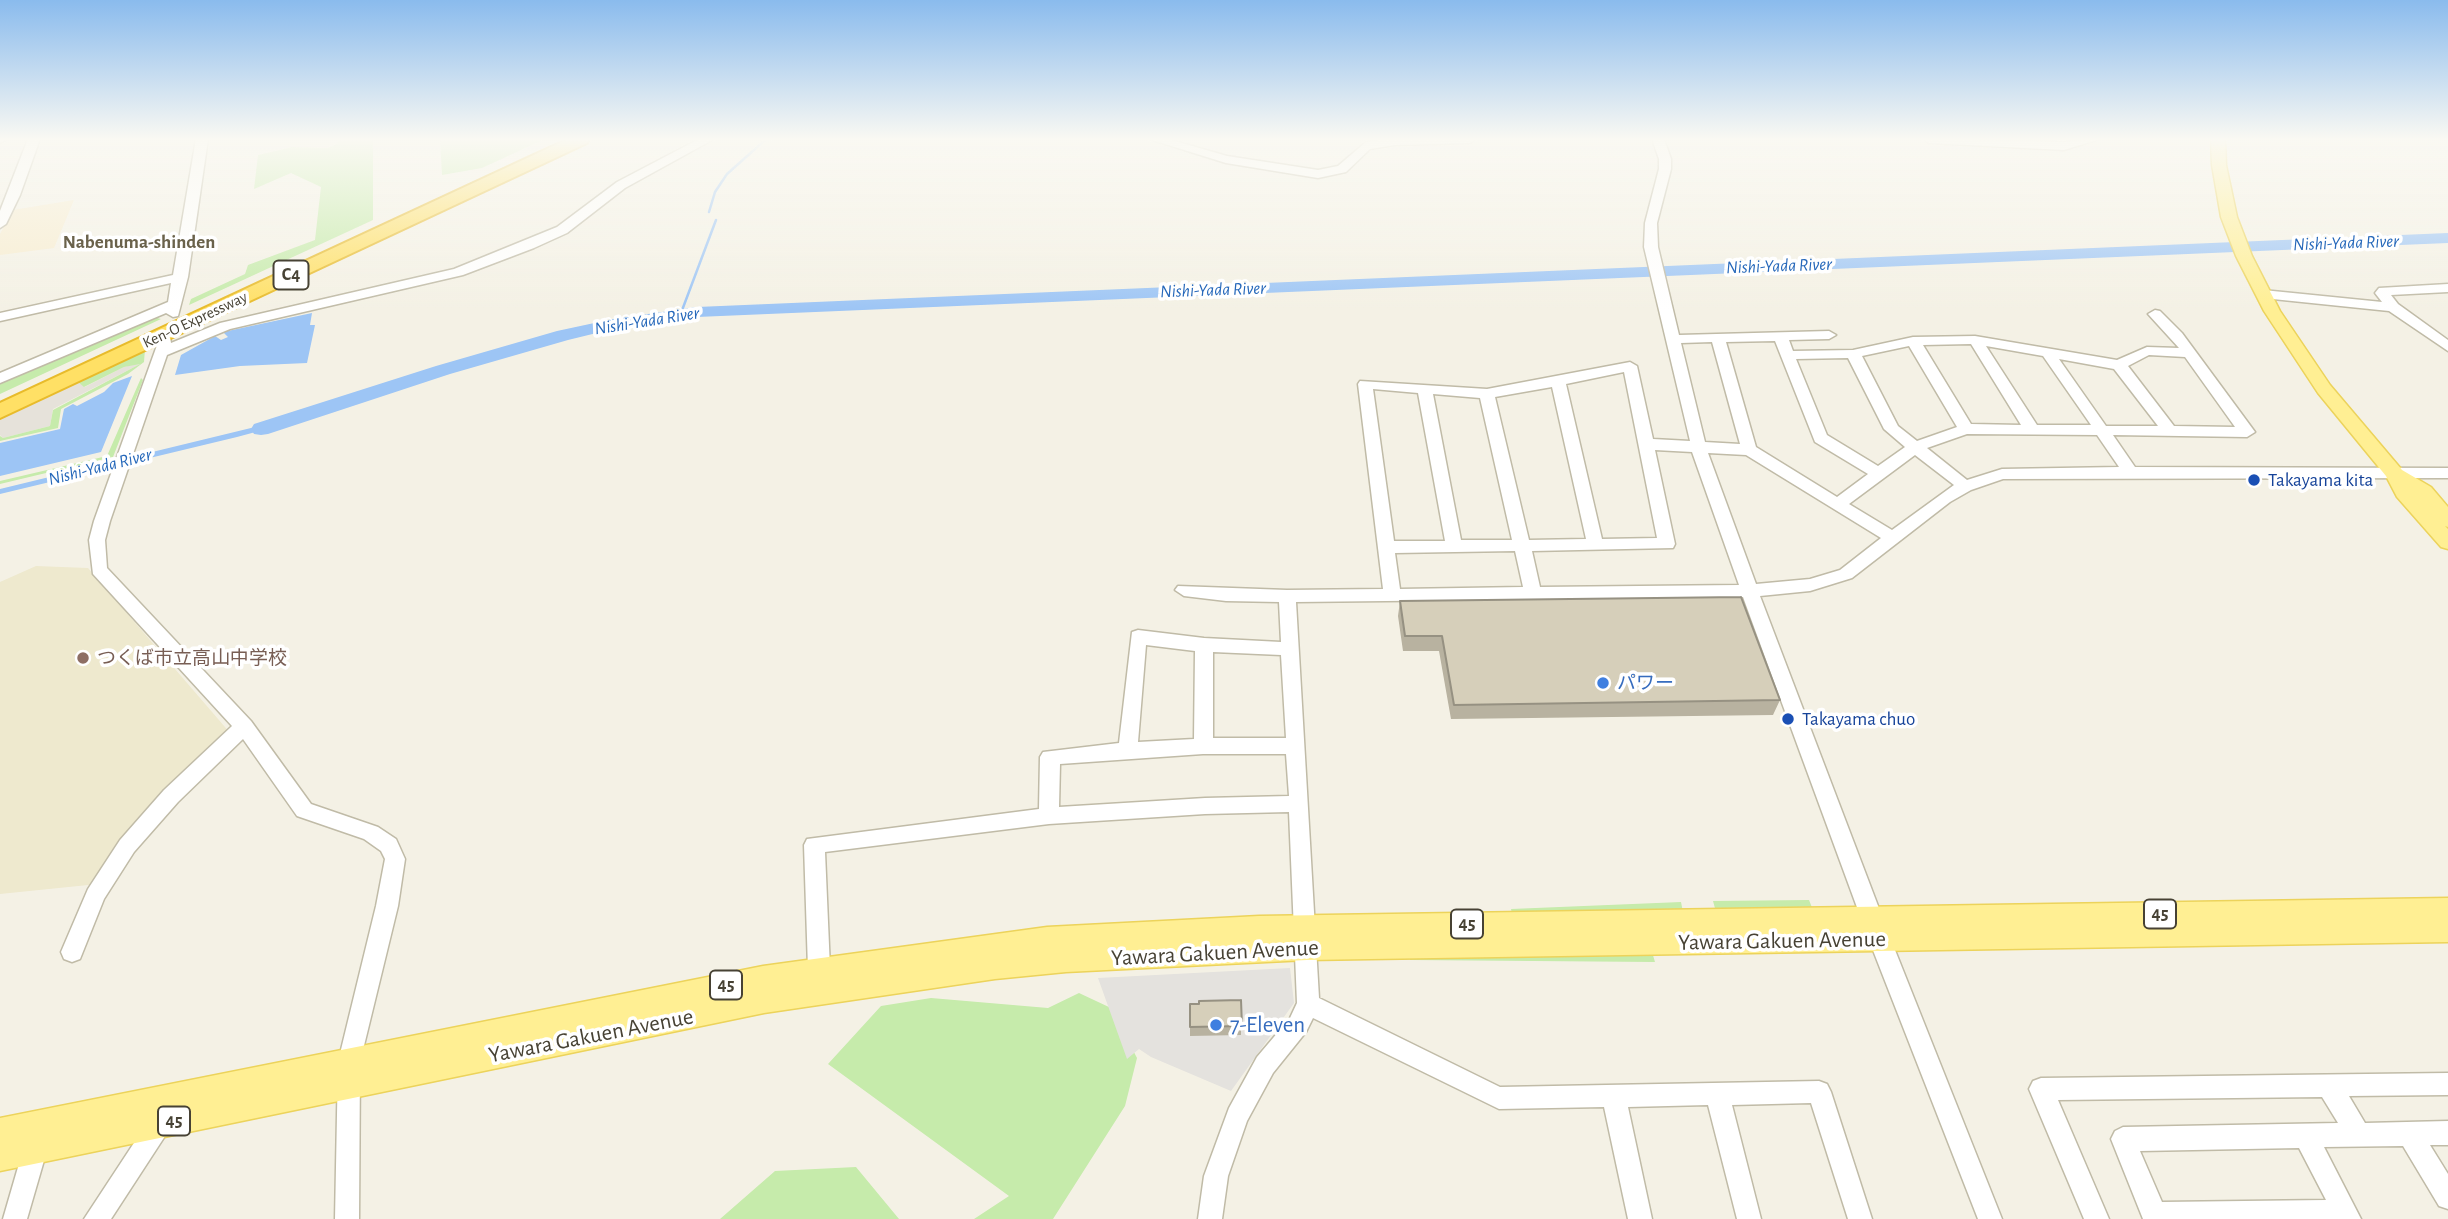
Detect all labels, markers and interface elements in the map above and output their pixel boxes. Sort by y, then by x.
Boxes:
water label: Nishi-Yada River [2293,230,2399,256]
district label: Nabenuma-shinden [63,231,215,253]
water label: Nishi-Yada River [1726,253,1832,279]
road number: C4 [274,260,308,290]
water label: Nishi-Yada River [1160,277,1266,303]
street label: Ken-O Expressway [140,287,250,353]
water label: Nishi-Yada River [593,302,701,340]
water label: Nishi-Yada River [46,444,154,490]
place label: Takayama kita [2268,469,2373,491]
marker: Takayama kita [2246,472,2262,488]
place label: つくば市立高山中学校 [97,647,287,669]
marker: つくば市立高山中学校 [75,650,91,666]
place label: パワー [1617,672,1674,694]
marker: パワー [1595,675,1611,691]
place label: Takayama chuo [1802,708,1915,730]
marker: Takayama chuo [1780,711,1796,727]
road number: 45 [2144,900,2176,929]
road number: 45 [1451,909,1483,939]
street label: Yawara Gakuen Avenue [1678,925,1886,957]
street label: Yawara Gakuen Avenue [1110,934,1320,972]
road number: 45 [710,970,742,1000]
street label: Yawara Gakuen Avenue [486,1003,696,1069]
place label: 7-Eleven [1230,1011,1305,1039]
marker: 7-Eleven [1208,1017,1224,1033]
road number: 45 [158,1106,190,1136]

